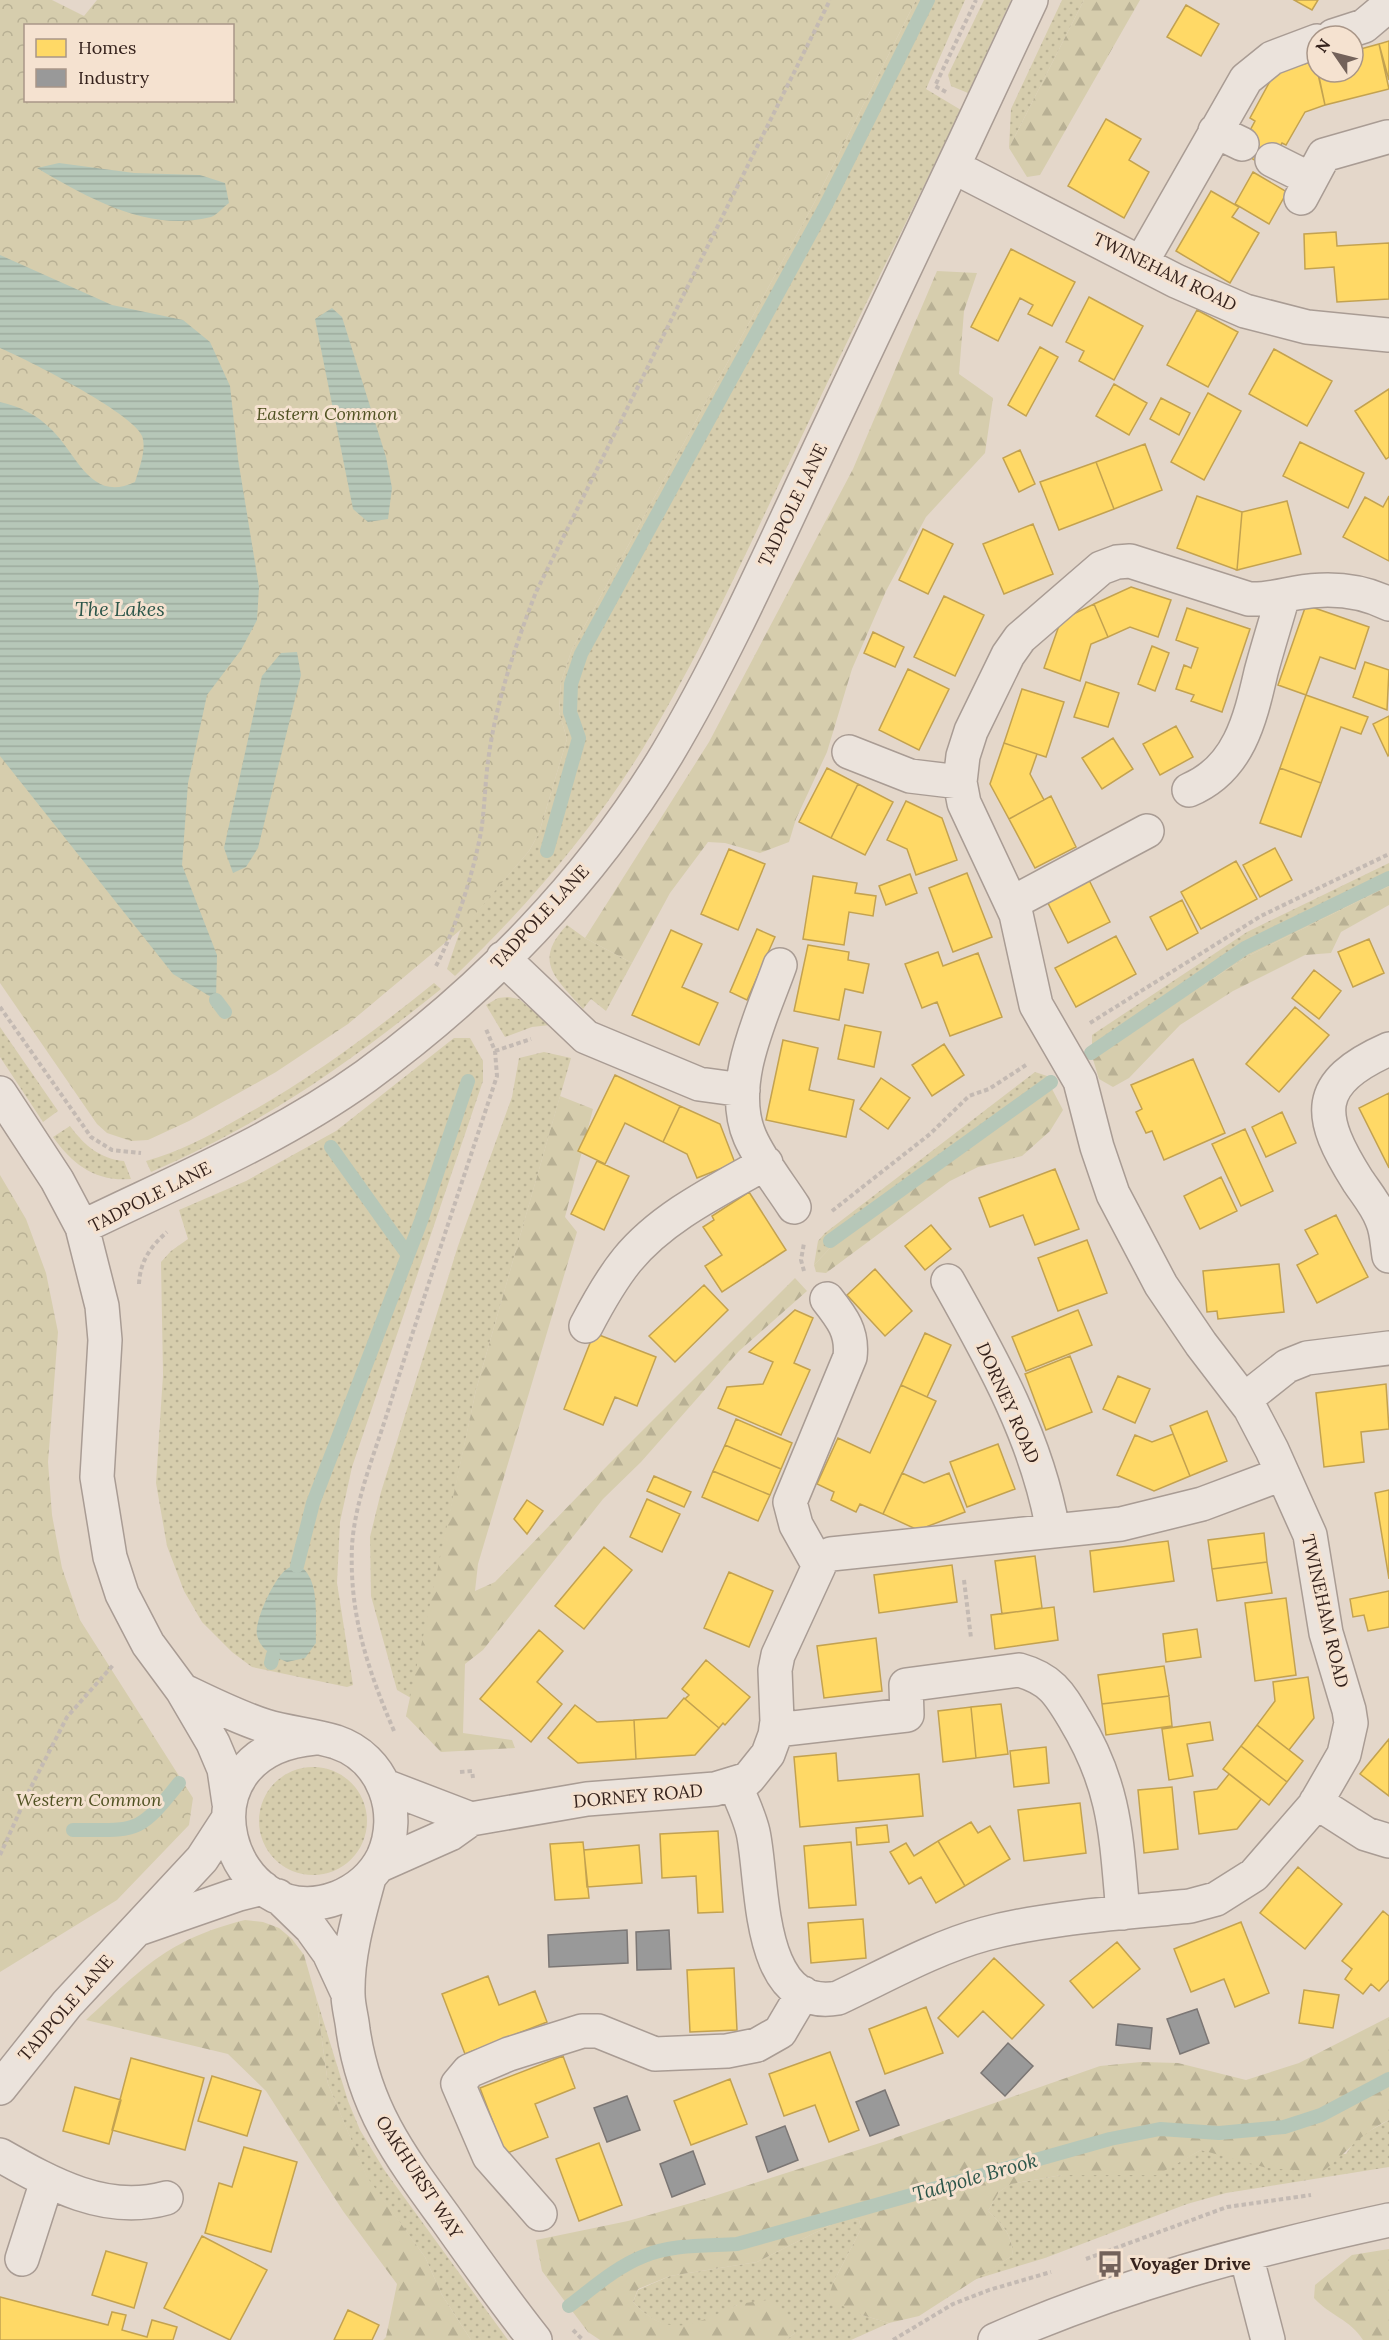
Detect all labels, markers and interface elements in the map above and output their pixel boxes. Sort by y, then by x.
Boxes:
legend [24,24,234,102]
north arrow [1305,24,1365,84]
text: N [1311,35,1334,56]
text: Homes [78,36,136,59]
text: Industry [78,66,150,89]
street label: TWINEHAM ROAD [1090,227,1241,316]
park label: Eastern Common [256,402,398,425]
street label: TADPOLE LANE [753,440,832,570]
water label: The Lakes [75,596,165,621]
street label: TADPOLE LANE [486,860,594,973]
street label: TADPOLE LANE [85,1156,215,1237]
street label: DORNEY ROAD [972,1339,1045,1467]
street label: TWINEHAM ROAD [1297,1532,1354,1690]
street label: DORNEY ROAD [572,1778,704,1813]
park label: Western Common [16,1788,162,1811]
street label: TADPOLE LANE [13,1950,118,2066]
street label: OAKHURST WAY [371,2111,468,2243]
water label: Tadpole Brook [910,2147,1040,2206]
bus stop icon: Voyager Drive [1095,2249,1125,2279]
place label: Voyager Drive [1130,2252,1251,2275]

